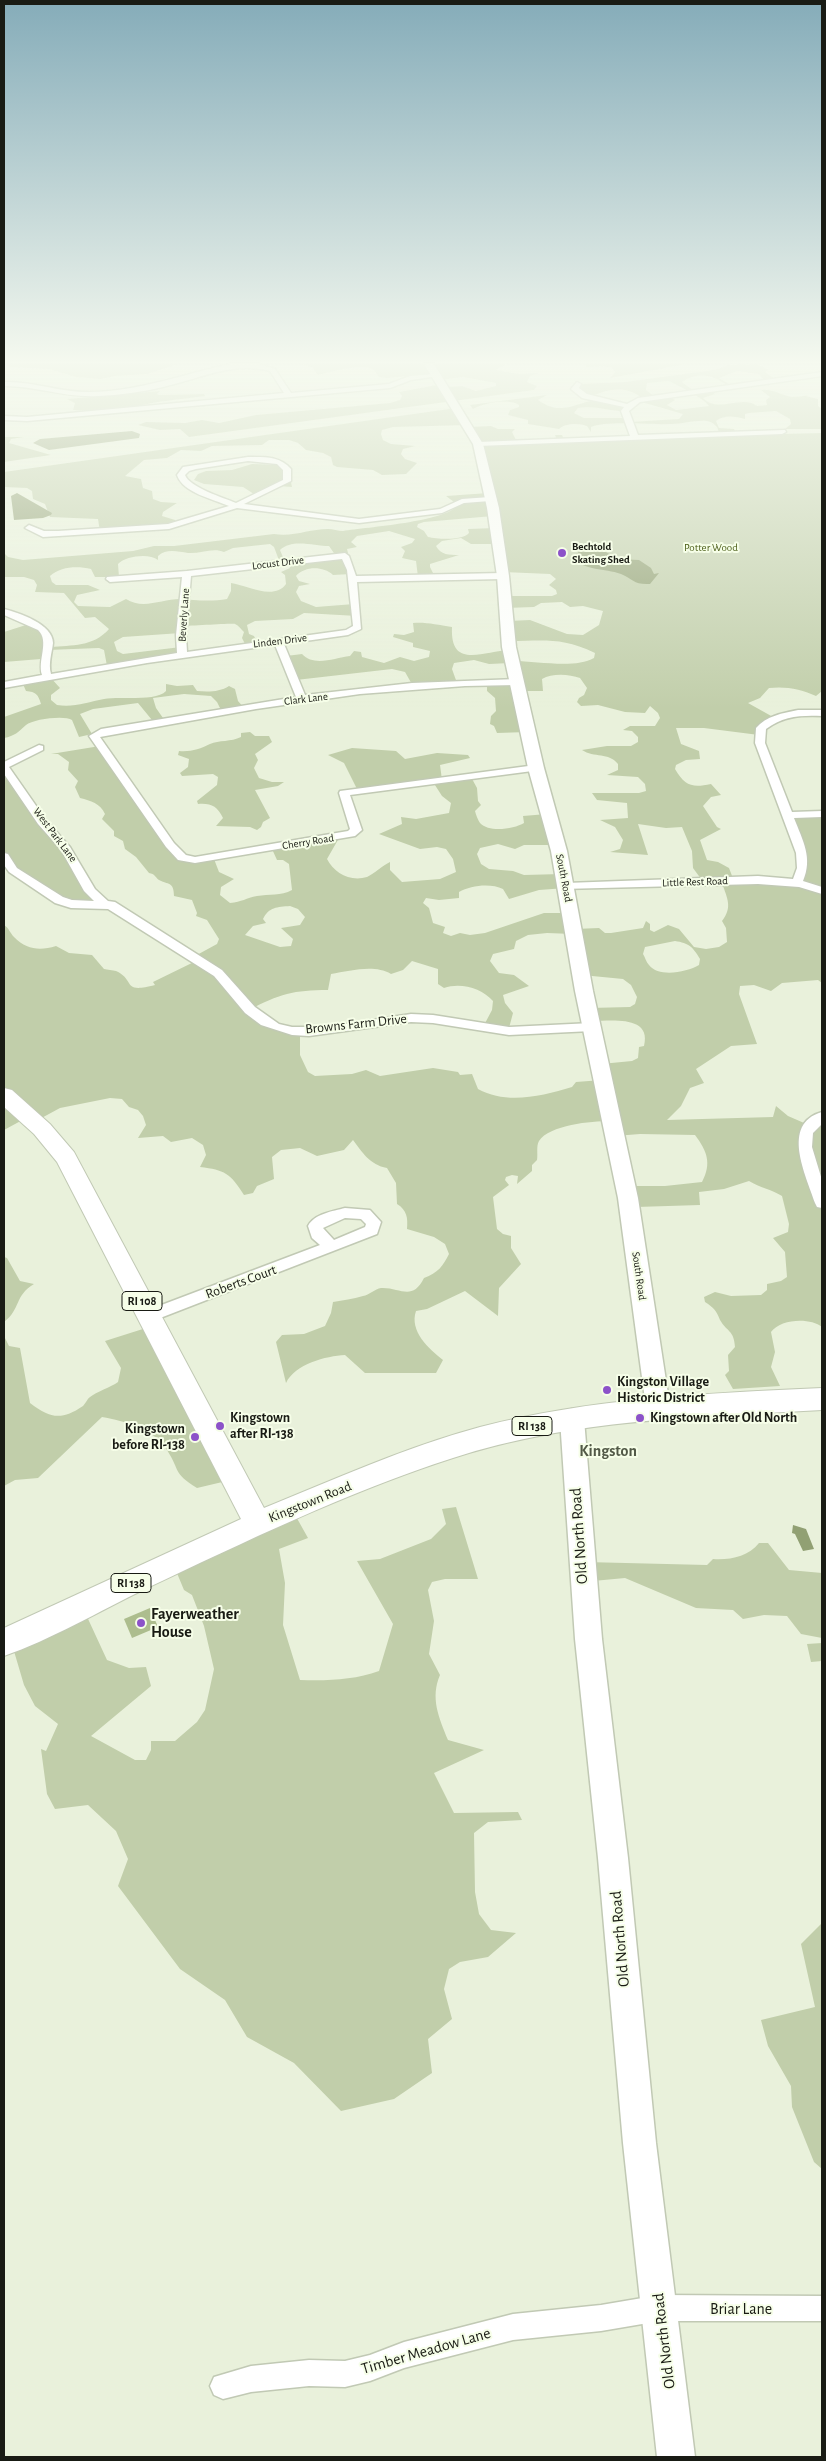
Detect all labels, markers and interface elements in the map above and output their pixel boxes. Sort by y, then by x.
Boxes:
place label: Bechtold Skating Shed [572,540,630,566]
park label: Potter Wood [684,541,738,555]
marker: Bechtold Skating Shed [556,547,568,559]
street label: Locust Drive [251,553,305,573]
street label: Beverly Lane [176,588,192,642]
street label: Linden Drive [252,631,308,651]
street label: Clark Lane [283,690,329,708]
street label: West Park Lane [30,805,80,865]
street label: Cherry Road [281,831,335,853]
street label: South Road [553,853,575,903]
street label: Little Rest Road [662,874,728,890]
street label: Browns Farm Drive [304,1010,408,1038]
street label: South Road [629,1251,649,1301]
street label: Roberts Court [203,1261,279,1303]
road number: RI 108 [122,1292,162,1310]
place label: Kingston Village Historic District [617,1374,709,1406]
marker: Kingston Village Historic District [601,1384,613,1396]
place label: Kingstown after RI-138 [230,1410,294,1442]
place label: Kingstown after Old North [650,1410,797,1426]
marker: Kingstown after Old North [634,1412,646,1424]
road number: RI 138 [512,1416,552,1435]
marker: Kingstown after RI-138 [214,1420,226,1432]
place label: Kingstown before RI-138 [112,1421,185,1454]
marker: Kingstown before RI-138 [189,1431,201,1443]
district label: Kingston [579,1441,637,1461]
street label: Kingstown Road [266,1478,354,1526]
street label: Old North Road [566,1487,592,1585]
road number: RI 138 [111,1574,151,1592]
place label: Fayerweather House [151,1604,239,1642]
marker: Fayerweather House [135,1617,147,1629]
street label: Old North Road [606,1890,634,1988]
street label: Old North Road [649,2292,679,2390]
street label: Briar Lane [710,2299,772,2319]
street label: Timber Meadow Lane [359,2323,493,2379]

